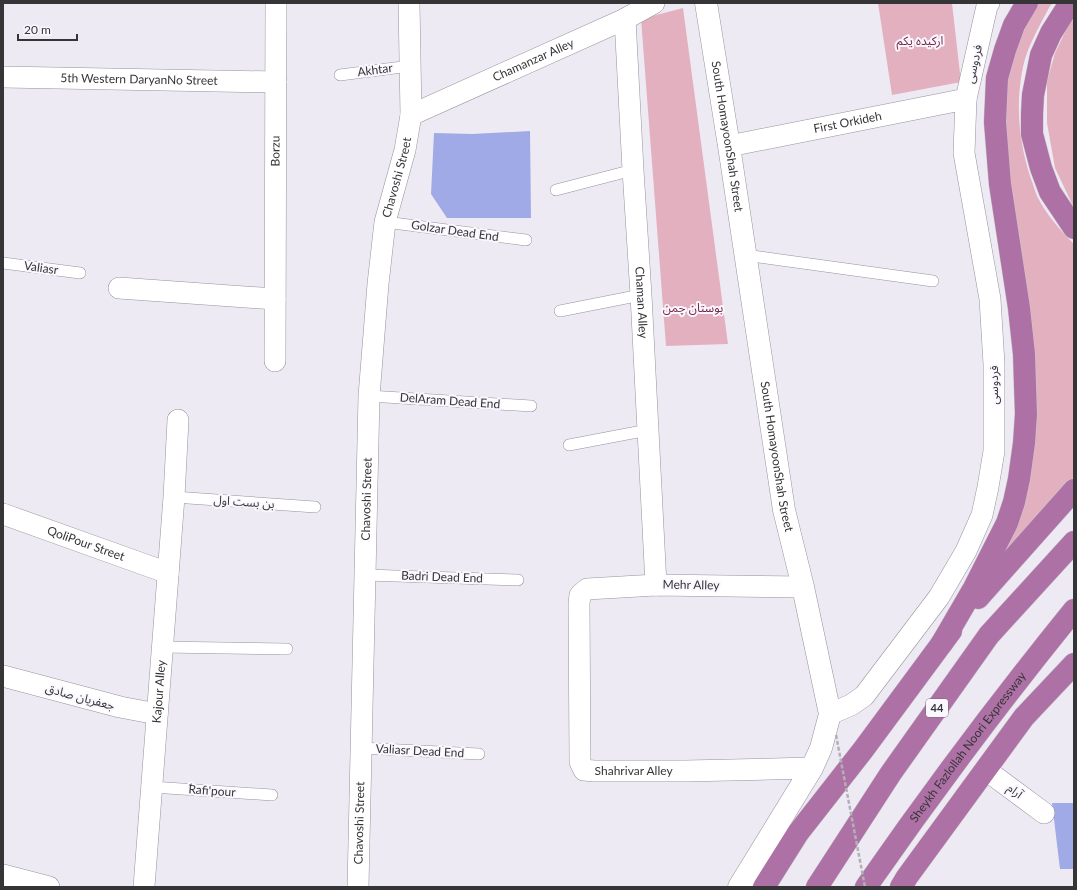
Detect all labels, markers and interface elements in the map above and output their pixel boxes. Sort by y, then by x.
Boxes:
scale bar [18,16,77,42]
text: 20 m [24,22,51,37]
park label: ارکیده یکم [897,33,944,50]
street label: Chamanzar Alley [490,35,577,84]
street label: فردوسی [962,43,985,85]
street label: Akhtar [356,60,394,79]
street label: South HomayoonShah Street [708,60,747,213]
street label: 5th Western DaryanNo Street [60,70,219,88]
street label: First Orkideh [812,108,883,136]
street label: Borzu [268,135,283,167]
street label: Chavoshi Street [379,135,414,219]
street label: Golzar Dead End [410,217,500,244]
street label: Valiasr [23,258,60,277]
street label: Chaman Alley [632,266,651,340]
park label: بوستان چمن [663,300,723,316]
street label: فردوسی [986,365,1001,405]
street label: South HomayoonShah Street [758,380,797,534]
street label: DelAram Dead End [399,390,501,411]
street label: Chavoshi Street [358,457,375,541]
street label: بن بست اول [213,492,275,511]
street label: QoliPour Street [45,522,127,564]
street label: Badri Dead End [401,568,483,585]
street label: Mehr Alley [662,577,720,593]
street label: Kajour Alley [149,659,169,724]
street label: Sheykh Fazlollah Noori Expressway [906,668,1029,825]
street label: جعفریان صادق [44,680,117,713]
road number: 44 [926,699,948,717]
street label: Valiasr Dead End [375,741,465,760]
street label: Shahrivar Alley [595,763,673,778]
street label: آرام [1003,780,1026,803]
street label: ًRafi'pour [188,781,237,800]
street label: Chavoshi Street [351,781,367,865]

